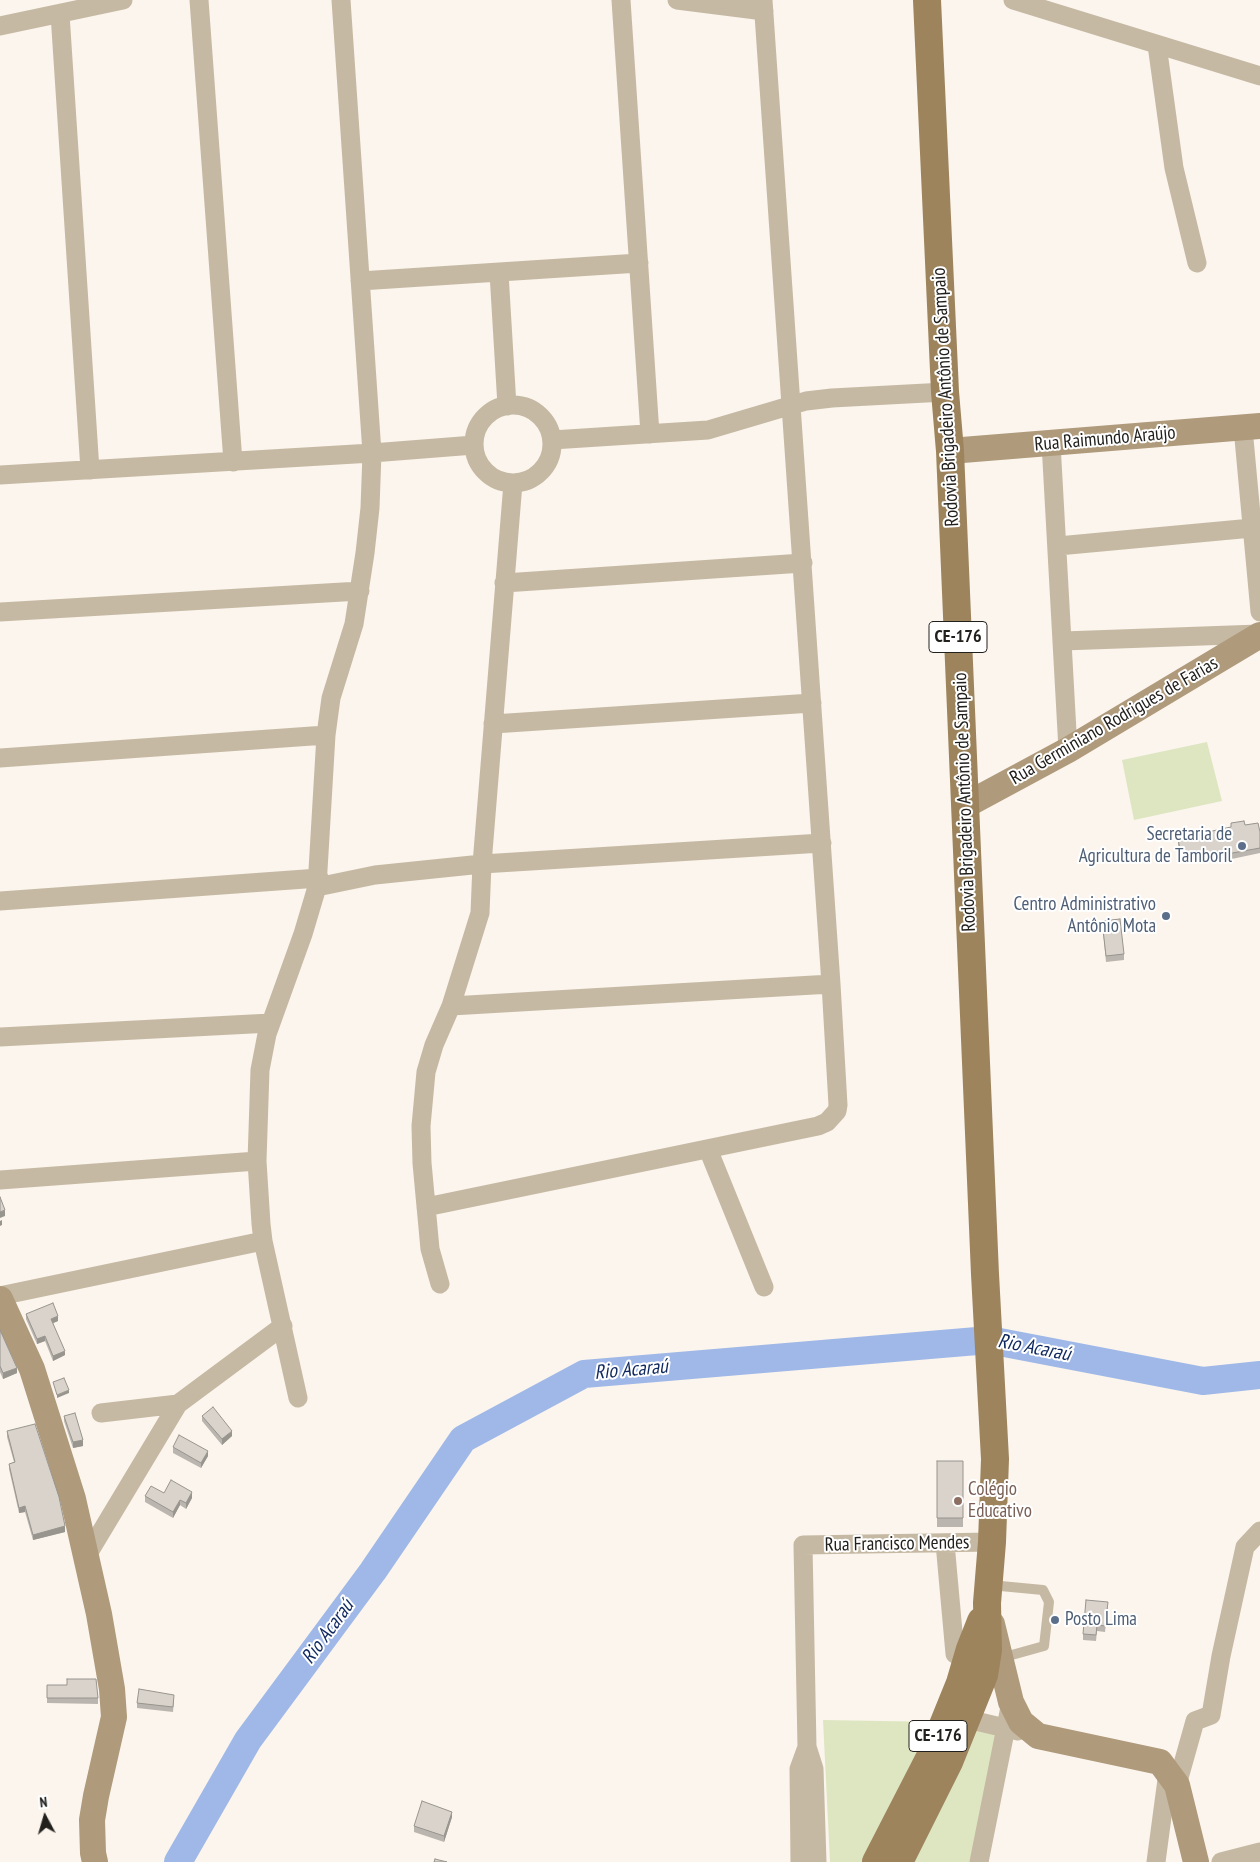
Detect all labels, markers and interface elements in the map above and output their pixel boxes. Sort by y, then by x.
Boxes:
street label: Rodovia Brigadeiro Antônio de Sampaio [928,267,964,527]
street label: Rua Raimundo Araújo [1033,421,1177,457]
road number: CE-176 [929,622,987,652]
street label: Rua Germiniano Rodrigues de Farias [1006,652,1222,790]
street label: Rodovia Brigadeiro Antônio de Sampaio [949,672,981,932]
place label: Secretaria de Agricultura de Tamboril [1079,824,1232,868]
marker: Secretaria de Agricultura de Tamboril [1236,840,1248,852]
place label: Centro Administrativo Antônio Mota [1013,894,1156,938]
marker: Centro Administrativo Antônio Mota [1160,910,1172,922]
water label: Rio Acaraú [996,1329,1072,1367]
water label: Rio Acaraú [593,1355,669,1385]
place label: Colégio Educativo [968,1479,1032,1523]
marker: Colégio Educativo [952,1495,964,1507]
street label: Rua Francisco Mendes [824,1531,970,1557]
water label: Rio Acaraú [297,1595,359,1669]
place label: Posto Lima [1065,1609,1137,1631]
marker: Posto Lima [1049,1614,1061,1626]
road number: CE-176 [909,1720,967,1752]
north arrow [20,1792,70,1842]
text: N [39,1793,48,1811]

